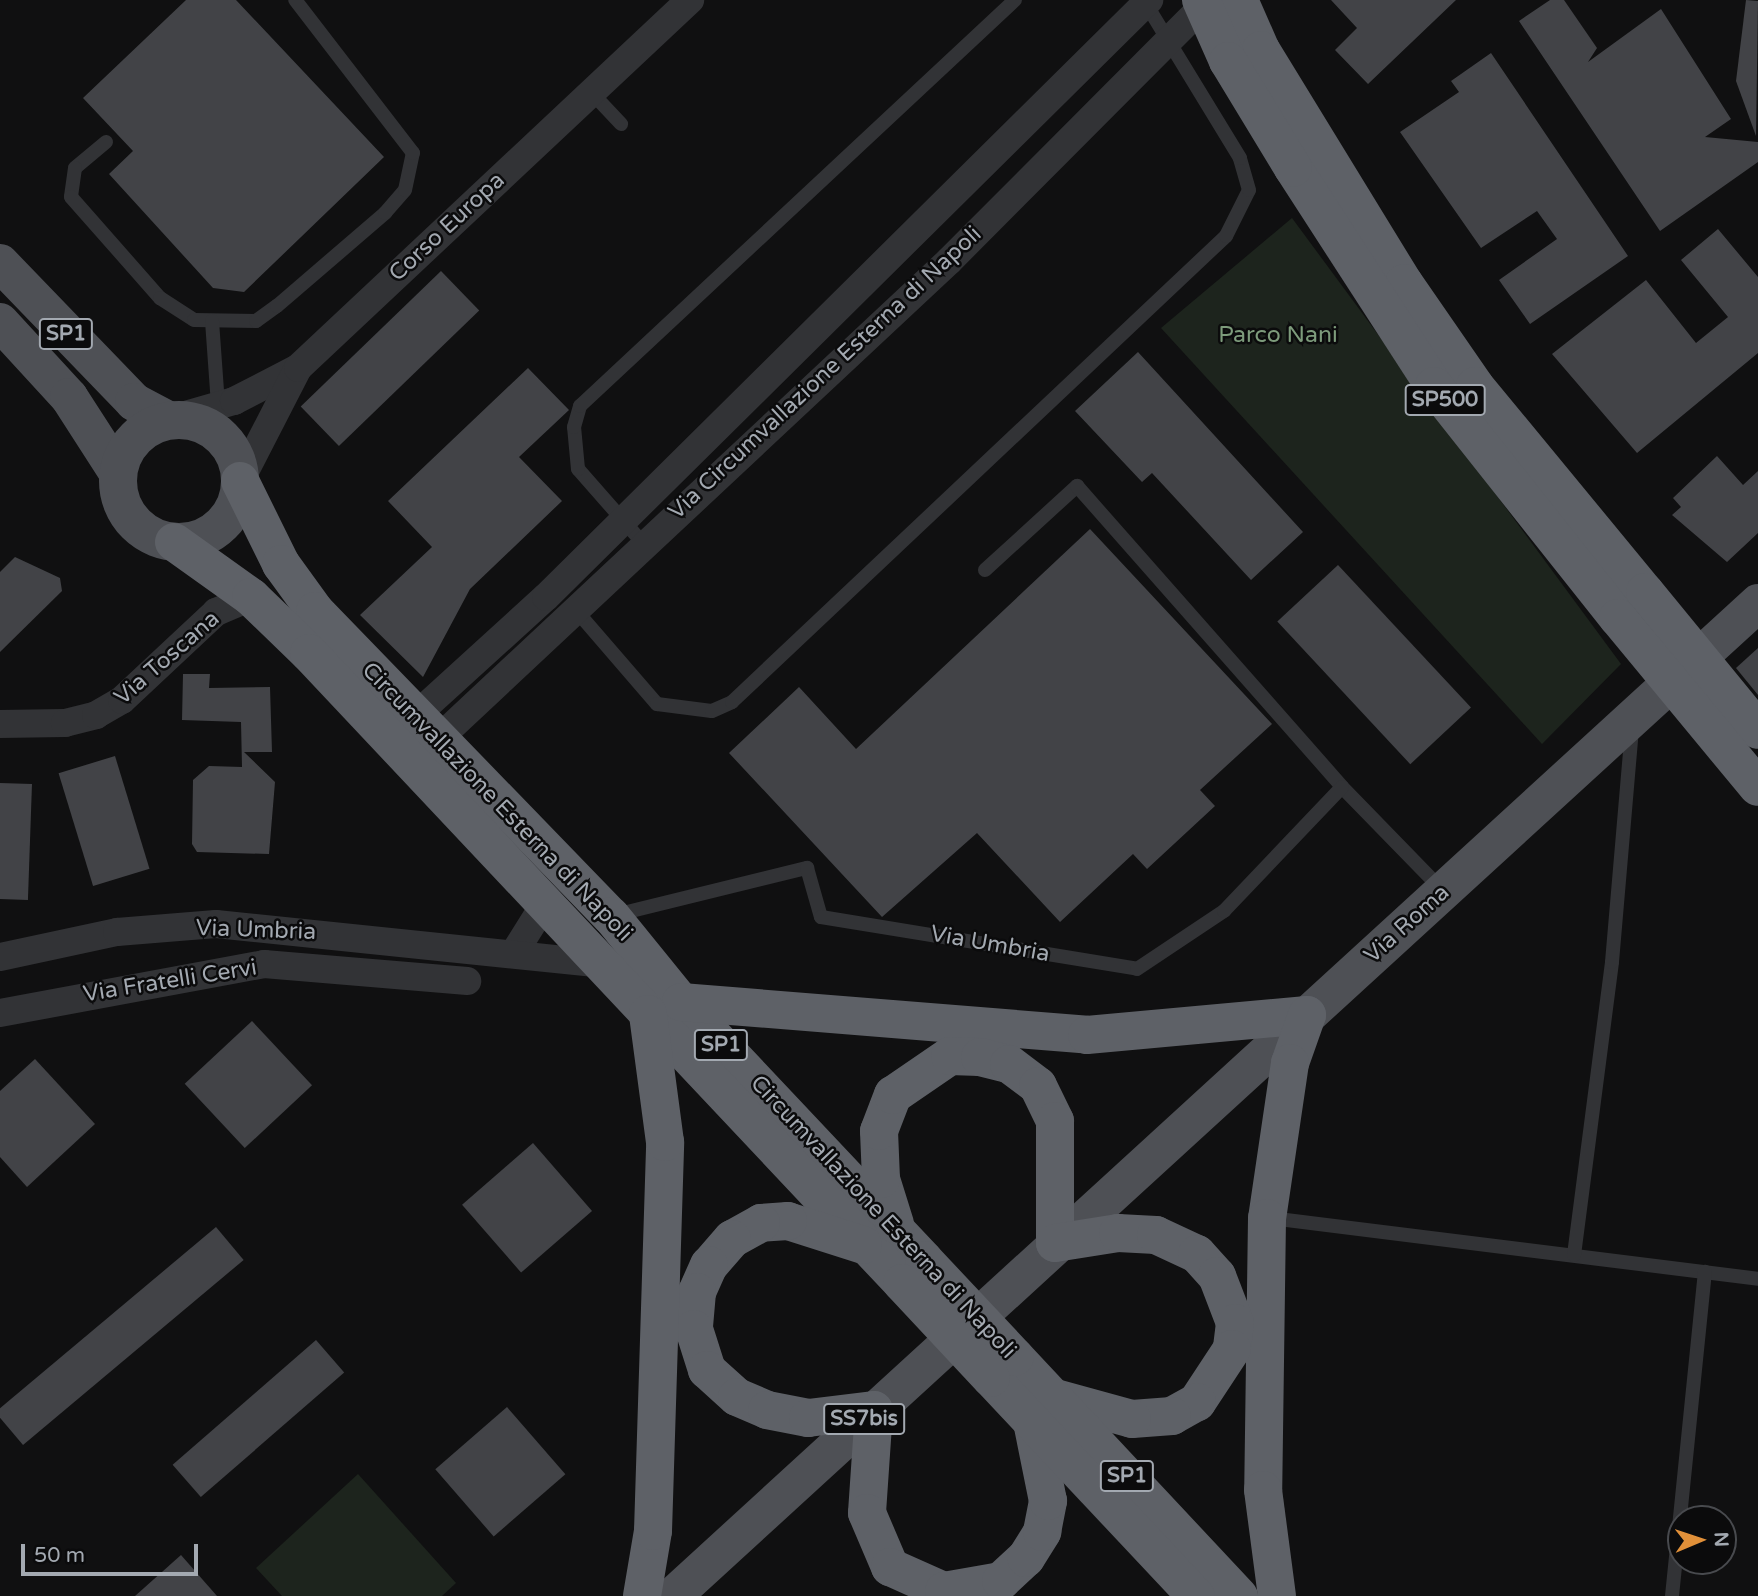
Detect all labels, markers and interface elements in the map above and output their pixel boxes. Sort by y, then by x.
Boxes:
street label: Corso Europa [384,167,510,287]
street label: Via Circumvallazione Esterna di Napoli [663,220,987,526]
road number: SP1 [38,316,94,352]
park label: Parco Nani [1218,321,1338,349]
road number: SP500 [1403,382,1487,418]
street label: Via Toscana [109,605,225,711]
street label: Circumvallazione Esterna di Napoli [356,657,638,947]
street label: Via Roma [1359,879,1455,969]
street label: Via Umbria [195,914,317,946]
street label: Via Umbria [928,920,1052,968]
street label: Via Fratelli Cervi [81,954,259,1008]
road number: SP1 [693,1028,749,1062]
street label: Circumvallazione Esterna di Napoli [744,1070,1022,1364]
road number: SS7bis [822,1402,906,1436]
road number: SP1 [1099,1458,1155,1494]
north arrow [1667,1505,1737,1575]
scale bar [24,1530,201,1574]
text: N [1710,1531,1732,1547]
text: 50 m [34,1543,85,1568]

